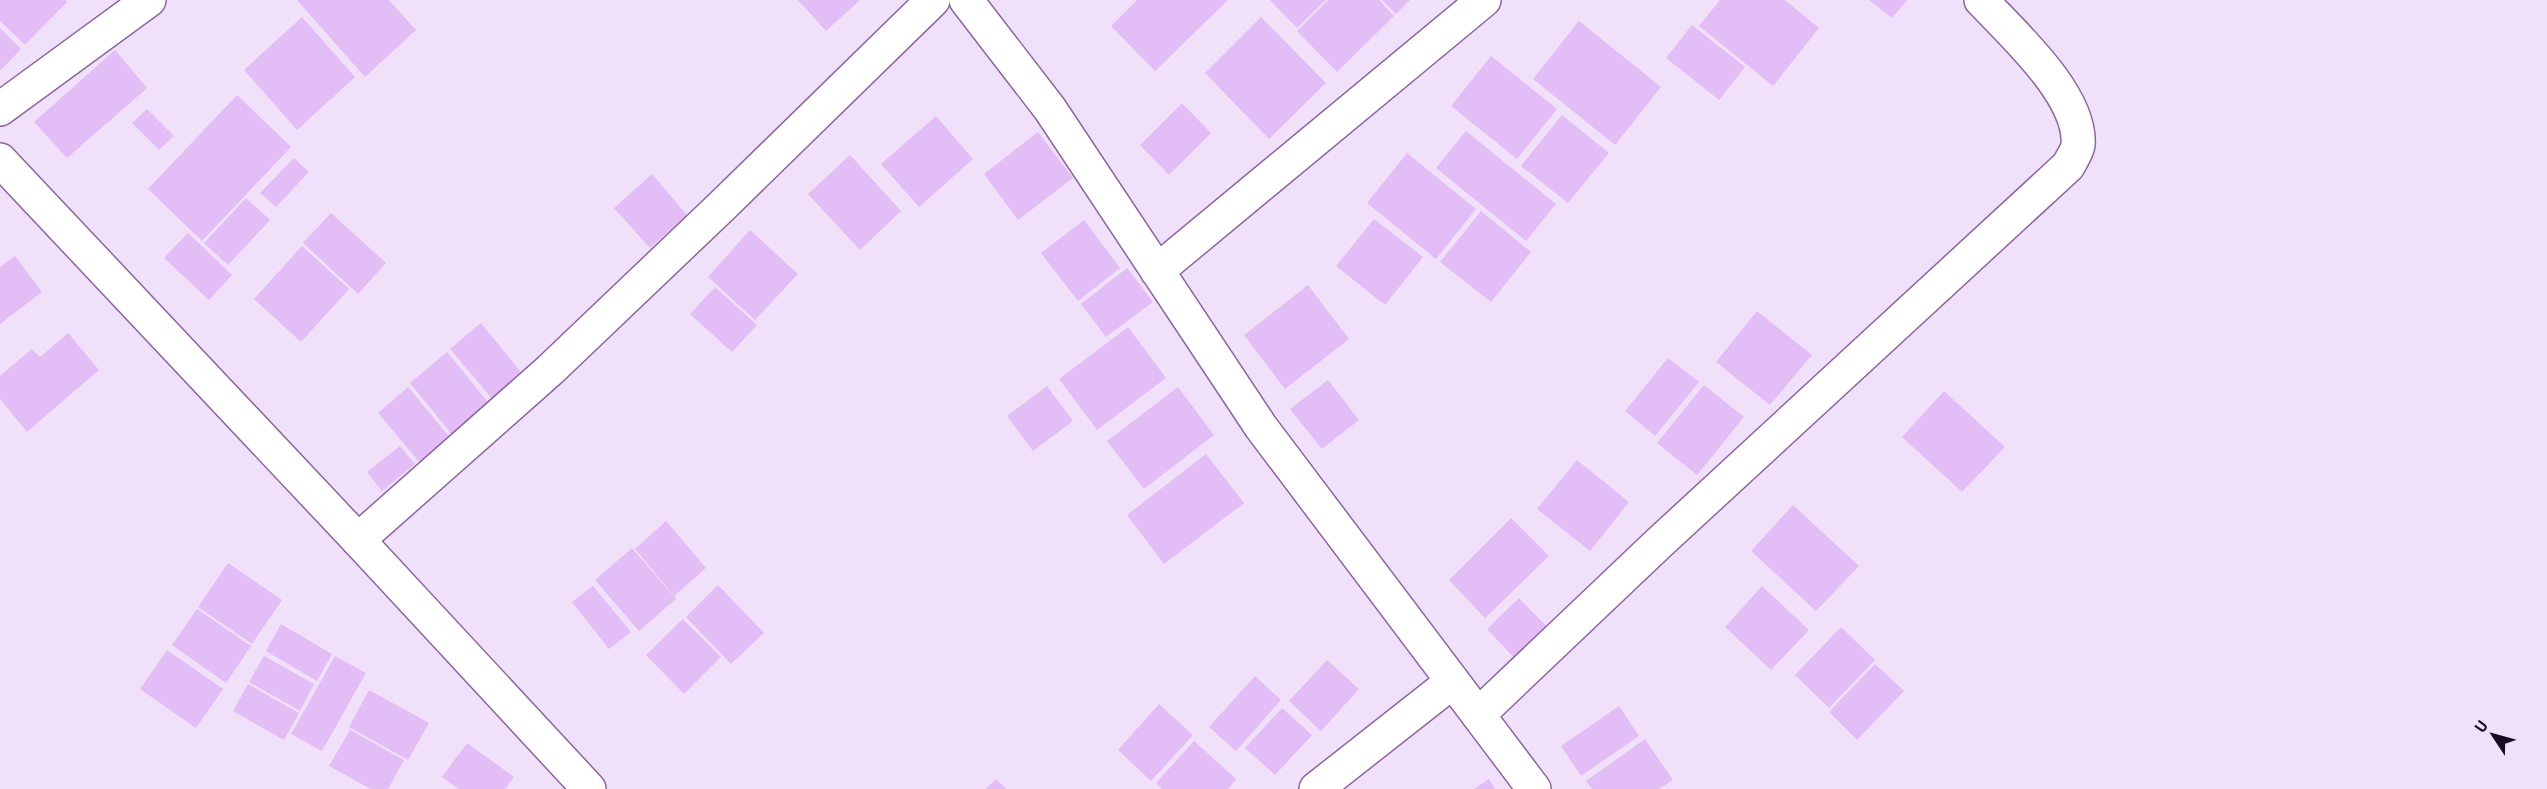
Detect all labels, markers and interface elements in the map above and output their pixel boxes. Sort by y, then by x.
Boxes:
north arrow [2463,705,2523,765]
text: U [2470,716,2492,736]

